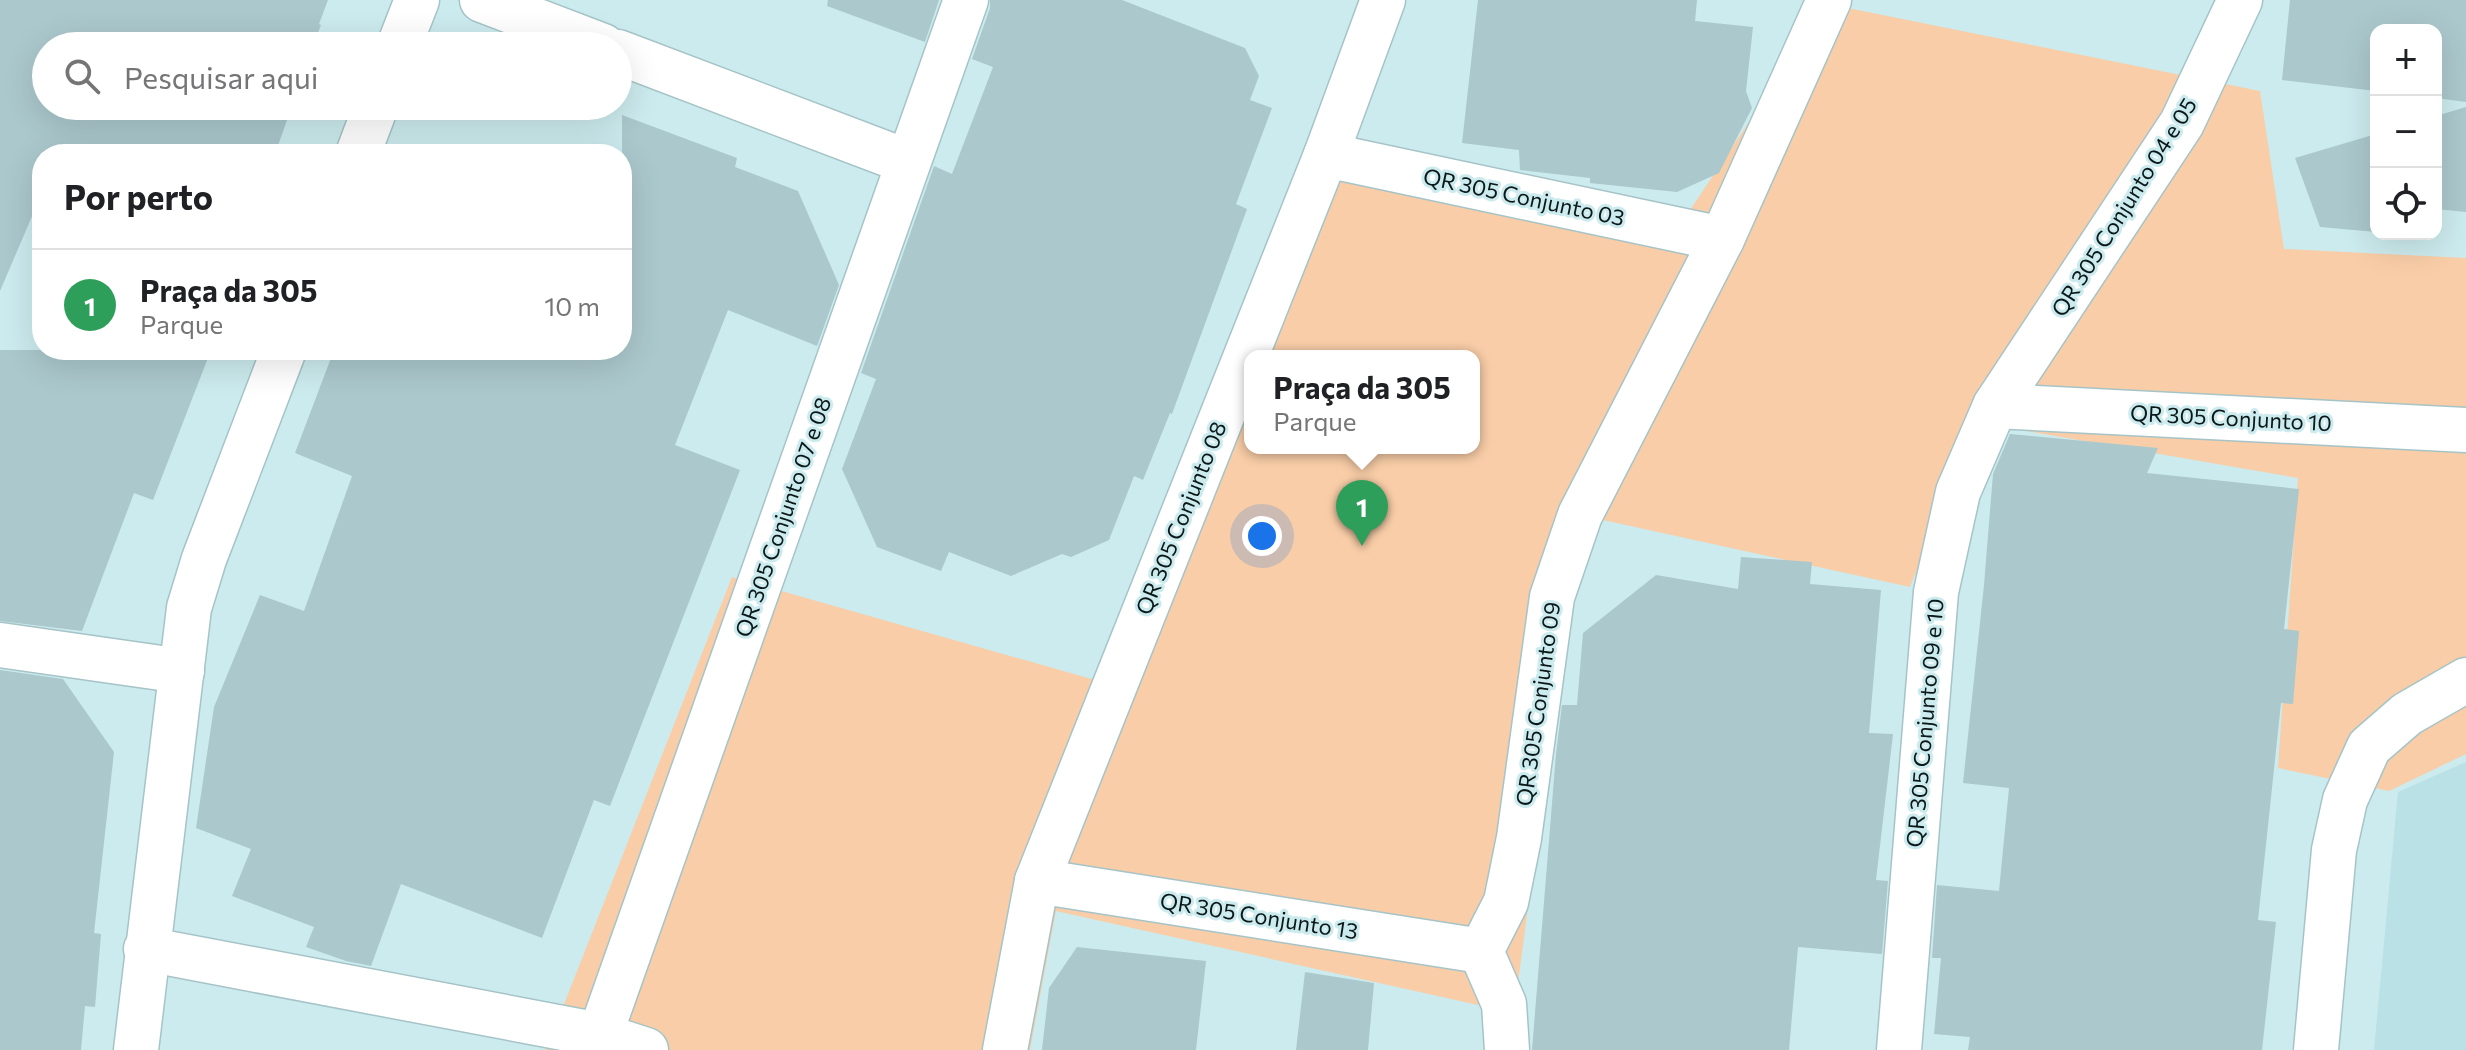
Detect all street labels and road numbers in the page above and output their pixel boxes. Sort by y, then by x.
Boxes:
street label: QR 305 Conjunto 04 e 05 [2045,92,2202,321]
street label: QR 305 Conjunto 03 [1421,162,1627,231]
street label: QR 305 Conjunto 07 e 08 [729,393,836,640]
street label: QR 305 Conjunto 10 [2129,399,2333,436]
street label: QR 305 Conjunto 08 [1129,417,1232,618]
street label: QR 305 Conjunto 09 e 10 [1900,597,1949,849]
street label: QR 305 Conjunto 09 [1510,600,1565,808]
street label: QR 305 Conjunto 13 [1158,887,1360,944]

